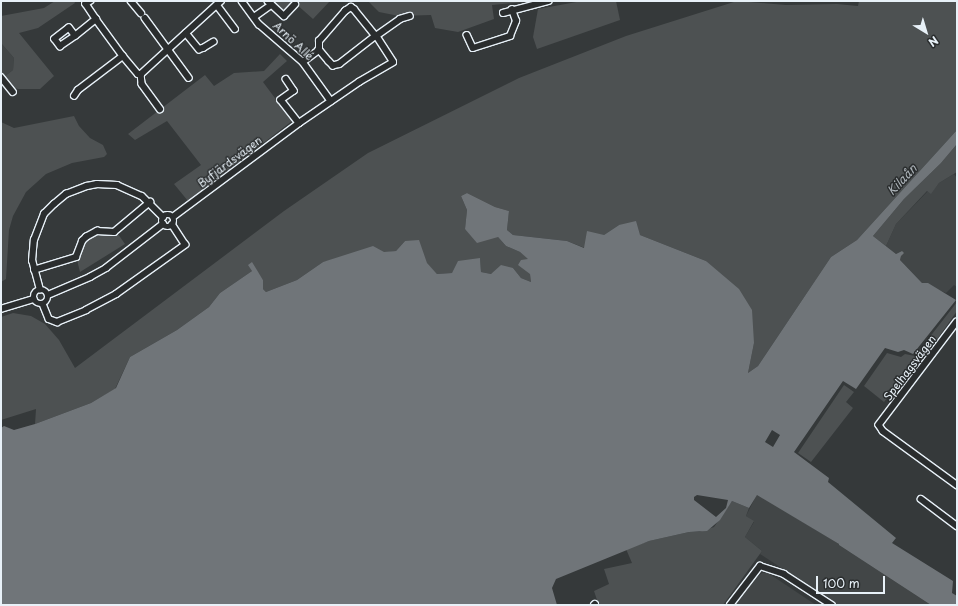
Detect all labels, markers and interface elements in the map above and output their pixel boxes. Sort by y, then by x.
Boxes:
north arrow [906,12,946,52]
street label: Arnö Allé [270,19,316,63]
text: N [925,32,942,51]
street label: Byfjärdsvägen [195,134,265,190]
water label: Kilaån [884,162,920,198]
street label: Spelhagsvägen [881,333,939,403]
scale bar [818,568,887,594]
text: 100 m [823,574,860,592]

